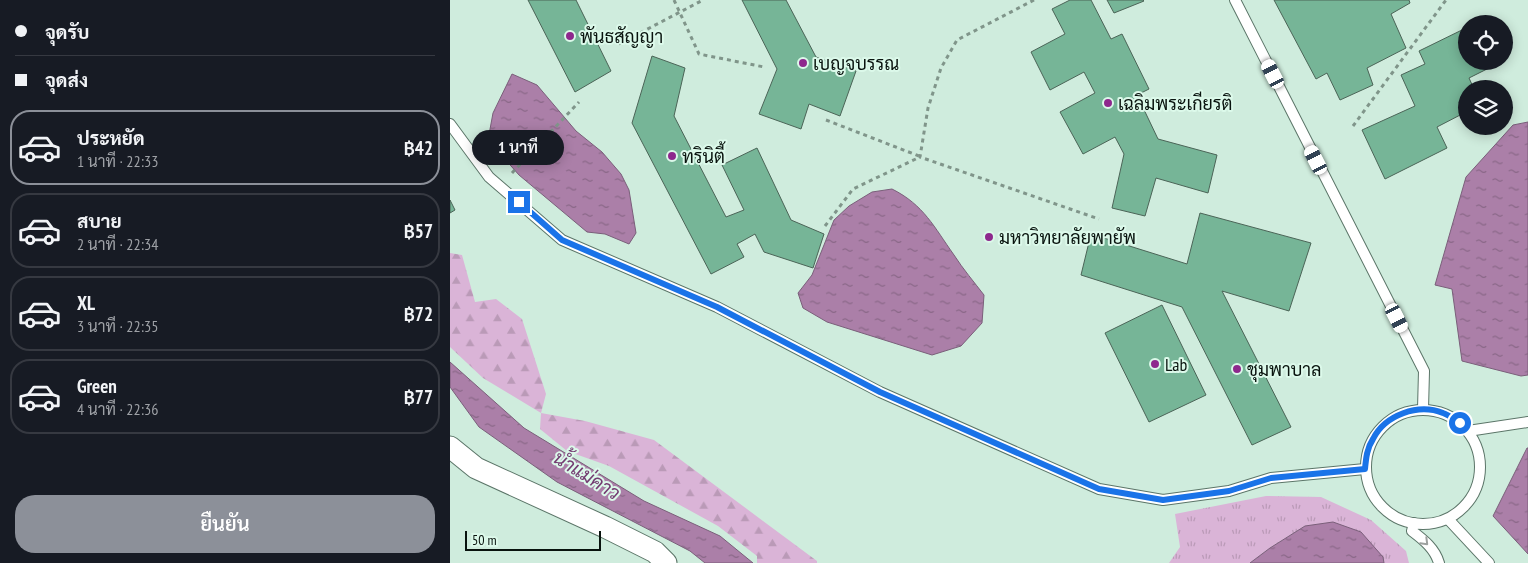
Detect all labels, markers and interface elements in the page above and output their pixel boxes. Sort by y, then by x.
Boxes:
map controls [1458,15,1513,135]
button: locate [1458,15,1513,70]
text: จุดรับ [45,20,89,44]
place label: พันธสัญญา [580,25,663,48]
marker: พันธสัญญา [564,30,576,42]
place label: เบญจบรรณ [813,52,899,75]
marker: เบญจบรรณ [797,57,809,69]
car [1259,57,1286,91]
text: จุดส่ง [45,68,88,92]
button: layers [1458,80,1513,135]
place label: เฉลิมพระเกียรติ [1118,91,1233,115]
marker: เฉลิมพระเกียรติ [1102,97,1114,109]
icon: car [17,125,62,170]
text: ประหยัด [77,126,145,150]
callout: 1 นาที [473,130,565,164]
text: ฿42 [403,136,433,160]
text: 1 นาที [498,137,538,157]
place label: ทรินิตี้ [682,141,726,168]
car [1302,143,1329,177]
marker: ทรินิตี้ [666,150,678,162]
text: 1 นาที · 22:33 [77,151,158,171]
route end [508,191,530,213]
icon: car [17,208,62,253]
text: สบาย [77,209,122,233]
text: ฿57 [403,219,433,243]
place label: มหาวิทยาลัยพายัพ [999,226,1136,249]
marker: มหาวิทยาลัยพายัพ [983,231,995,243]
text: 2 นาที · 22:34 [77,234,158,254]
icon: car [17,291,62,336]
text: XL [77,291,95,315]
car [1383,301,1410,335]
text: ฿72 [403,302,433,326]
text: 3 นาที · 22:35 [77,316,158,336]
place label: Lab [1165,353,1187,376]
marker: Lab [1149,358,1161,370]
place label: ชุมพาบาล [1247,358,1321,382]
marker: ชุมพาบาล [1231,363,1243,375]
icon: car [17,374,62,419]
text: Green [77,374,117,398]
text: ฿77 [403,385,433,409]
text: 4 นาที · 22:36 [77,399,158,419]
route start [1449,412,1471,434]
water label: น้ำแม่คาว [549,443,626,505]
button: ยืนยัน [15,495,435,553]
scale bar [465,528,601,551]
text: 50 m [472,531,497,549]
one-way arrow [1420,536,1429,545]

